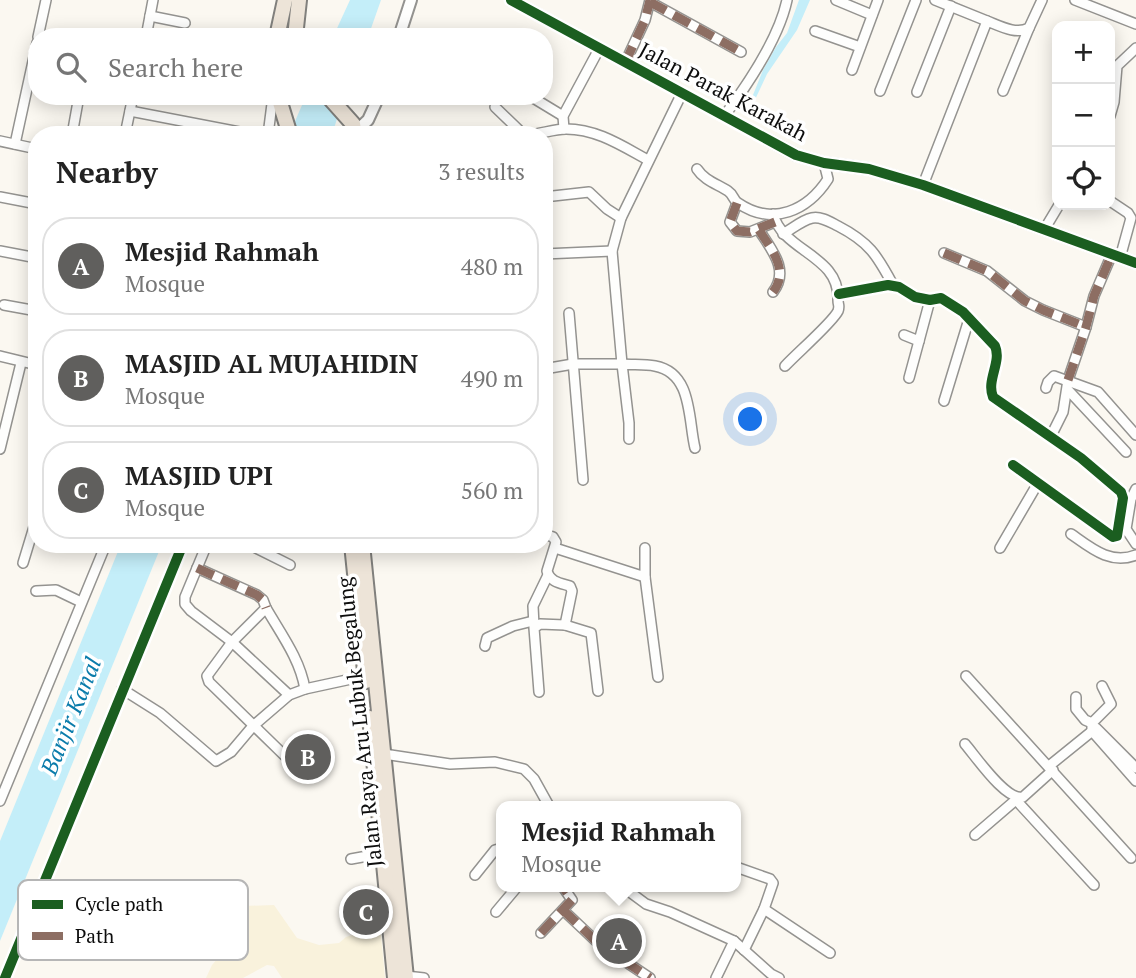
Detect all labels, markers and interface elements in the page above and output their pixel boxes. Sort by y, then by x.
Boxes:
map controls [1052,21,1115,210]
button: + [1052,21,1115,84]
search box [28,28,553,105]
street label: Jalan Parak Karakah [635,35,812,147]
icon: search [52,48,90,86]
text: Search here [108,50,243,84]
button: − [1052,84,1115,147]
button: locate [1052,147,1115,210]
text: Nearby [56,152,158,192]
text: 3 results [438,156,525,187]
text: Mesjid Rahmah [125,234,319,268]
text: A [73,251,89,282]
text: 480 m [461,251,523,282]
text: Mosque [125,268,205,299]
text: MASJID AL MUJAHIDIN [125,346,418,380]
text: B [74,363,88,394]
text: 490 m [461,363,523,394]
text: Mosque [125,380,205,411]
your location [733,402,767,436]
text: MASJID UPI [125,458,273,492]
text: C [74,475,89,506]
text: 560 m [461,475,523,506]
text: Mosque [125,492,205,523]
street label: Jalan Raya Aru Lubuk Begalung [330,575,388,869]
water label: Banjir Kanal [33,652,108,780]
pin: B [285,731,331,783]
popup [496,801,741,892]
text: Mesjid Rahmah [522,814,715,848]
text: Mosque [522,848,602,879]
legend [18,880,248,960]
pin: C [343,886,389,938]
text: Cycle path [75,891,163,916]
pin: A [596,915,642,967]
text: Path [75,923,114,948]

